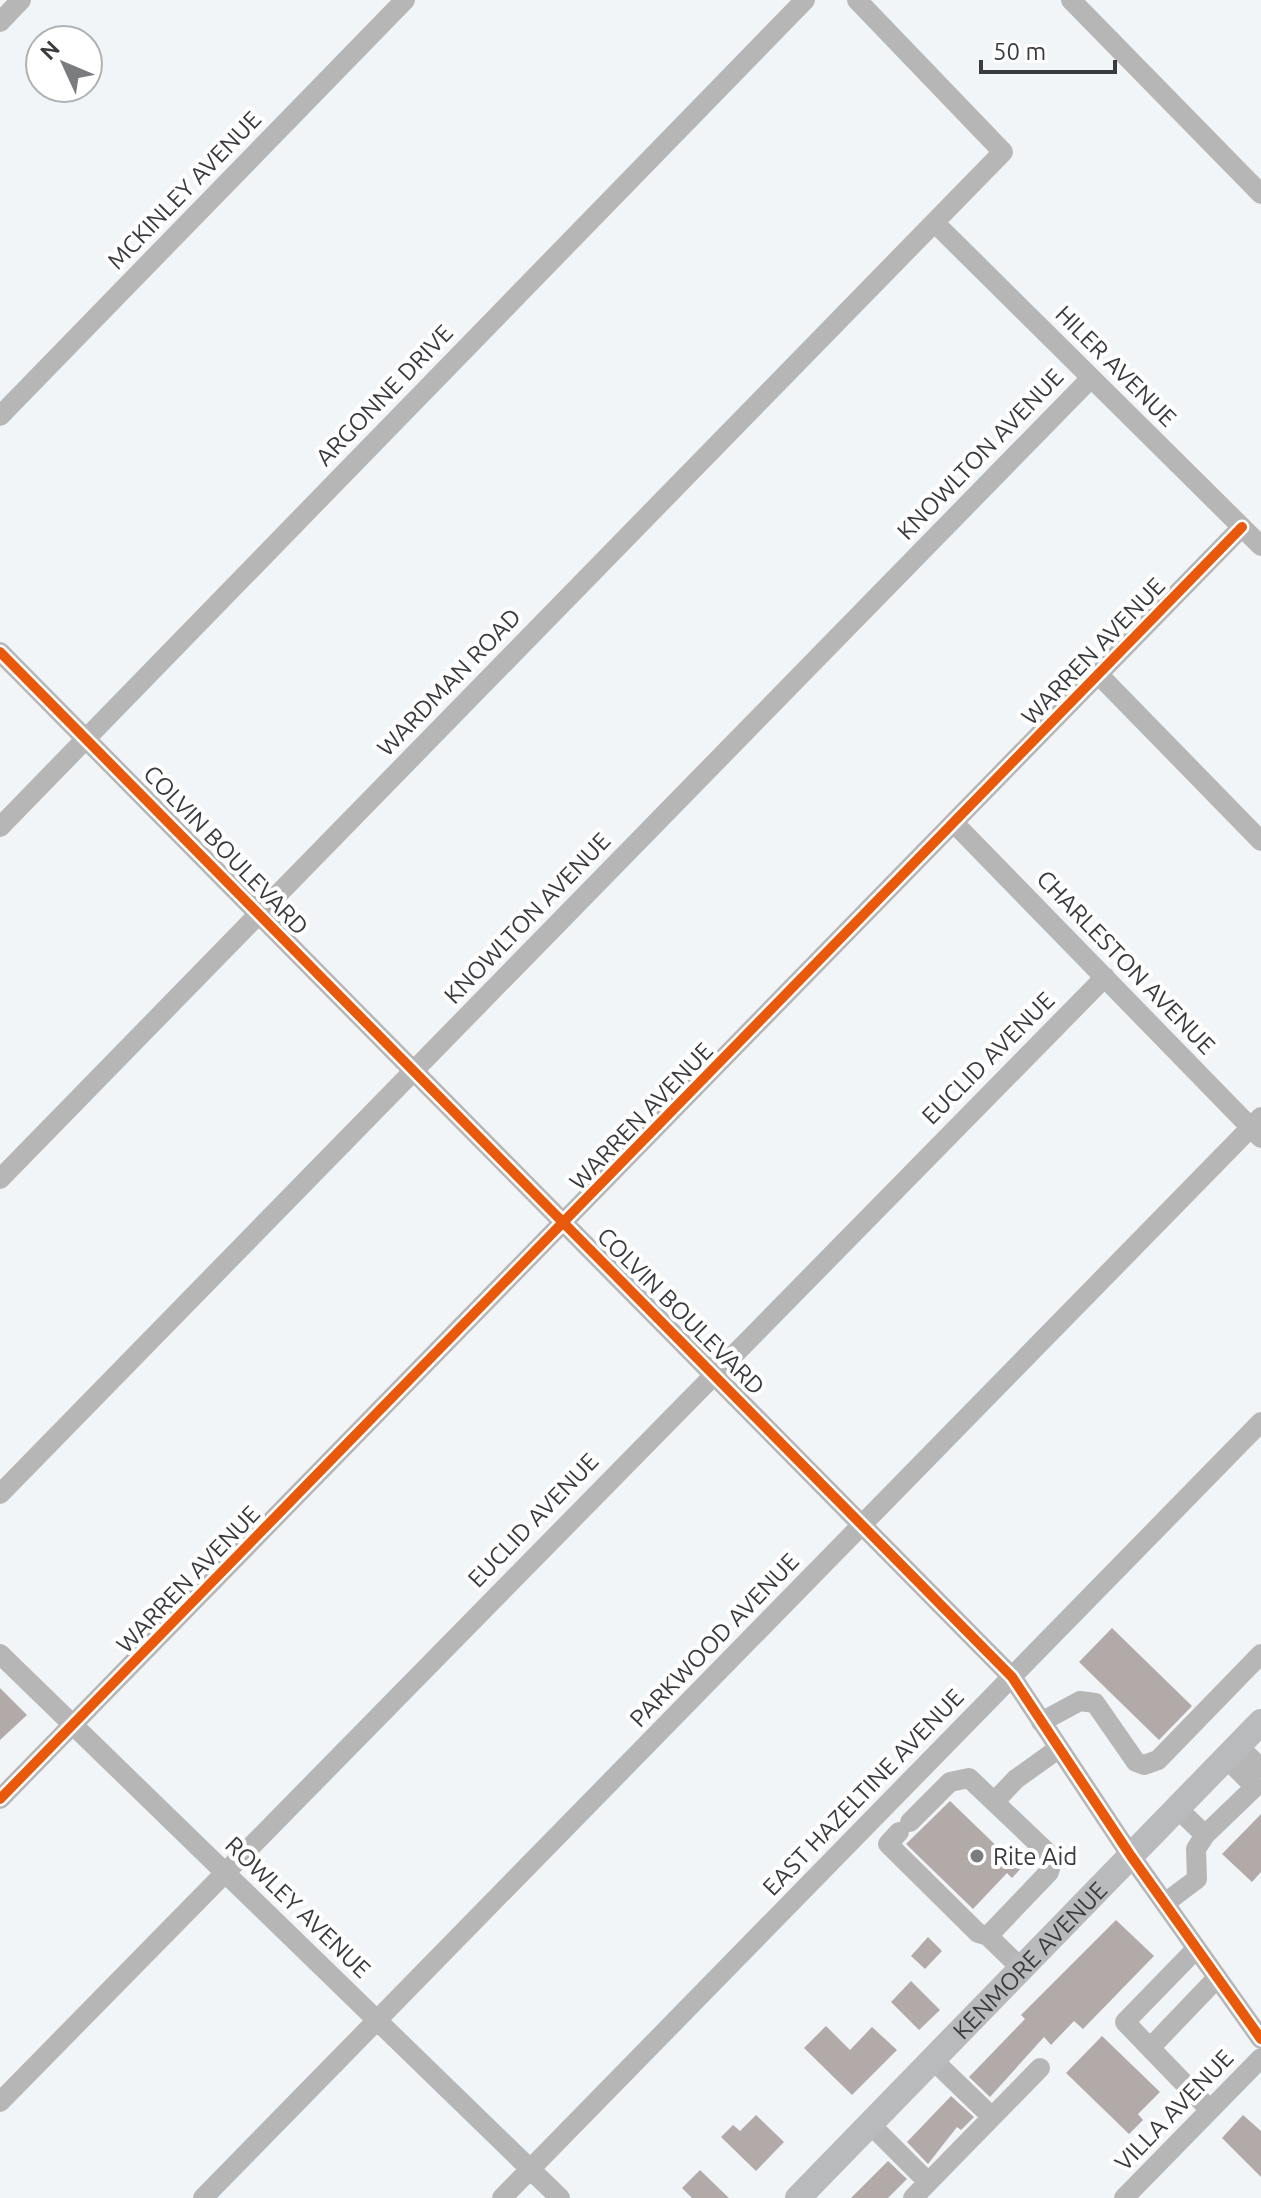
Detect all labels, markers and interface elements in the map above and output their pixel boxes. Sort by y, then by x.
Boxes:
north arrow [24,24,104,104]
scale bar [981,24,1115,74]
text: N [35,35,64,64]
text: 50 m [993,38,1046,65]
street label: MCKINLEY AVENUE [102,106,266,274]
street label: HILER AVENUE [1050,300,1182,432]
street label: ARGONNE DRIVE [310,319,458,471]
street label: KNOWLTON AVENUE [892,363,1068,545]
street label: WARREN AVENUE [1016,572,1170,730]
street label: WARDMAN ROAD [372,603,526,761]
street label: COLVIN BOULEVARD [138,760,314,940]
street label: KNOWLTON AVENUE [439,827,615,1009]
street label: CHARLESTON AVENUE [1031,865,1221,1059]
street label: EUCLID AVENUE [917,987,1059,1129]
street label: WARREN AVENUE [564,1037,718,1195]
street label: COLVIN BOULEVARD [592,1222,770,1400]
street label: EUCLID AVENUE [462,1448,604,1592]
street label: WARREN AVENUE [111,1500,265,1658]
street label: PARKWOOD AVENUE [624,1548,804,1732]
street label: EAST HAZELTINE AVENUE [757,1683,969,1901]
street label: ROWLEY AVENUE [220,1831,376,1983]
place label: Rite Aid [993,1843,1077,1870]
marker: Rite Aid [968,1847,986,1865]
street label: KENMORE AVENUE [947,1876,1112,2044]
street label: VILLA AVENUE [1110,2044,1238,2176]

